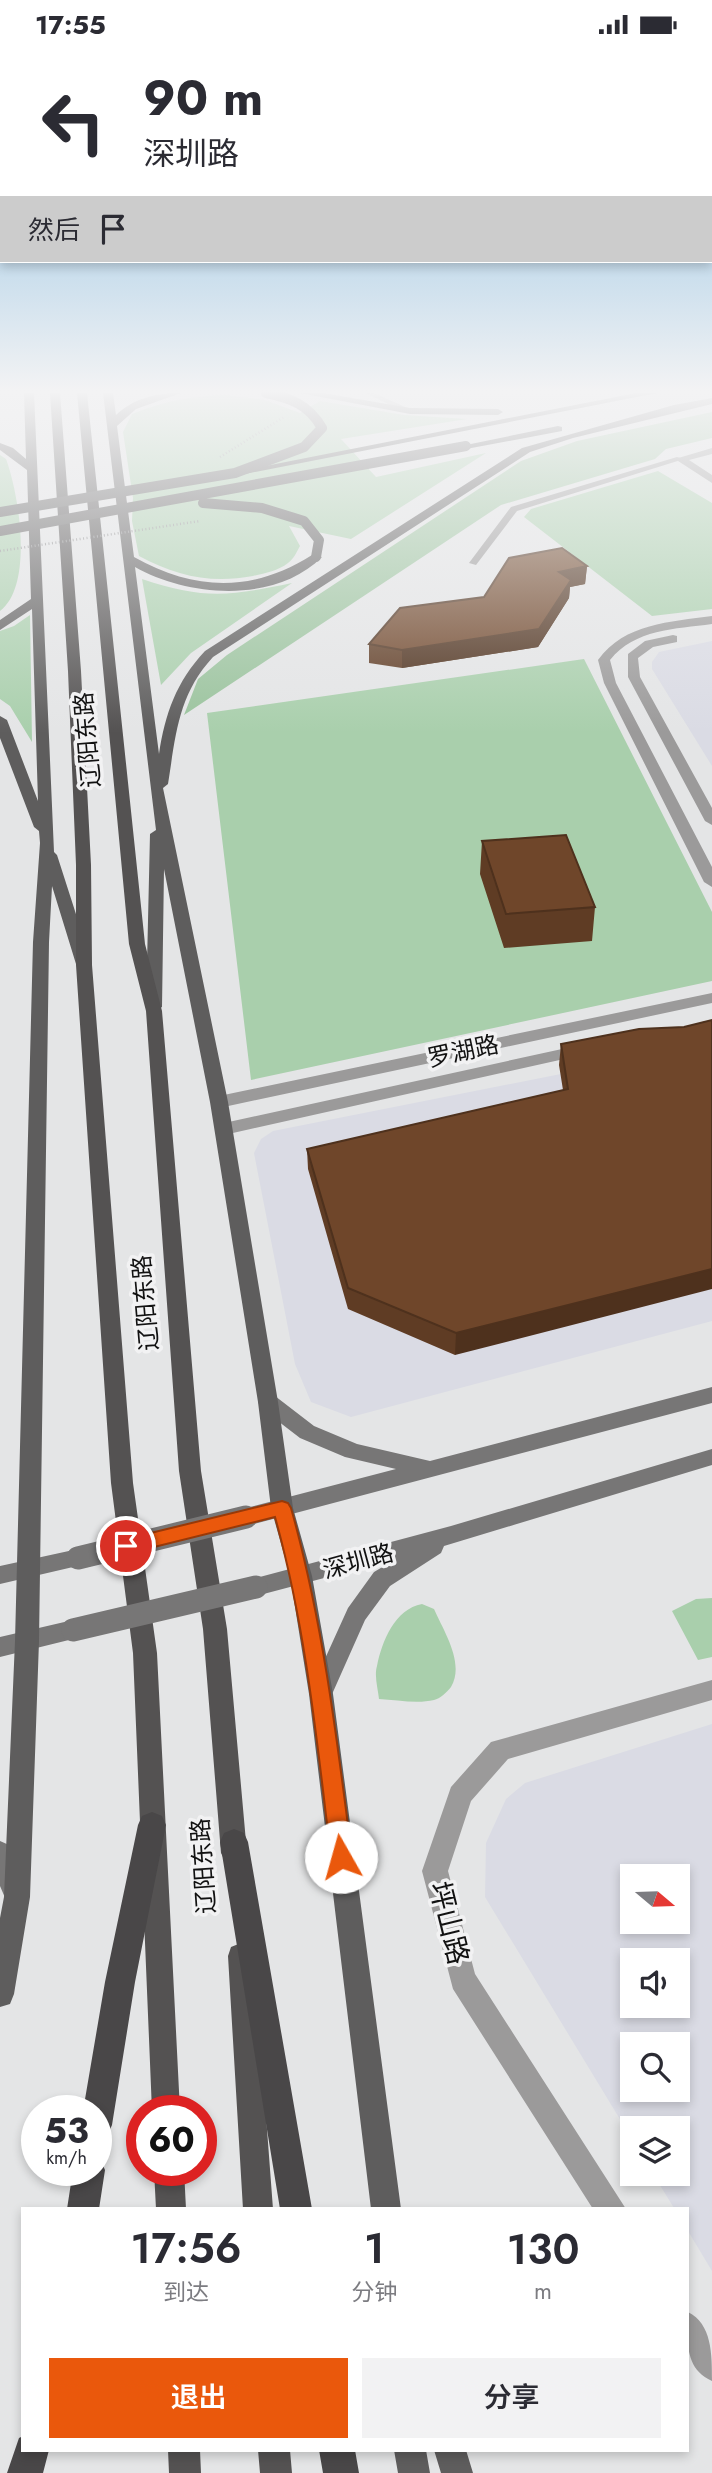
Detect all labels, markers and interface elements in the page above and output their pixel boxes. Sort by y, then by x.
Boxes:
text: 17:55 [35,6,106,44]
text: 90 m [143,63,263,133]
icon: left [28,77,119,168]
text: 深圳路 [143,131,239,177]
icon: arrive [94,210,132,248]
text: 然后 [28,211,80,249]
street label: 辽阳东路 [65,691,109,789]
street label: 罗湖路 [424,1026,502,1076]
street label: 辽阳东路 [123,1254,167,1352]
pin [96,1516,156,1576]
icon: arrive [107,1527,145,1565]
street label: 深圳路 [319,1535,397,1587]
street label: 辽阳东路 [182,1817,224,1915]
position arrow [304,1820,378,1894]
north arrow [620,1864,690,1934]
map controls [620,1864,690,2186]
street label: 坪山路 [419,1877,479,1969]
button: sound [620,1948,690,2018]
button: search [620,2032,690,2102]
speed limit sign: 60 [126,2095,217,2186]
text: 53 [44,2106,89,2156]
button: layers [620,2116,690,2186]
text: km/h [46,2145,87,2171]
text: 17:56 [131,2218,242,2279]
text: 1 [364,2218,385,2279]
text: 130 [507,2219,579,2280]
text: m [534,2274,552,2308]
text: 到达 [163,2275,209,2309]
text: 分钟 [351,2275,397,2309]
button: 退出 [49,2358,348,2438]
button: 分享 [362,2358,661,2438]

